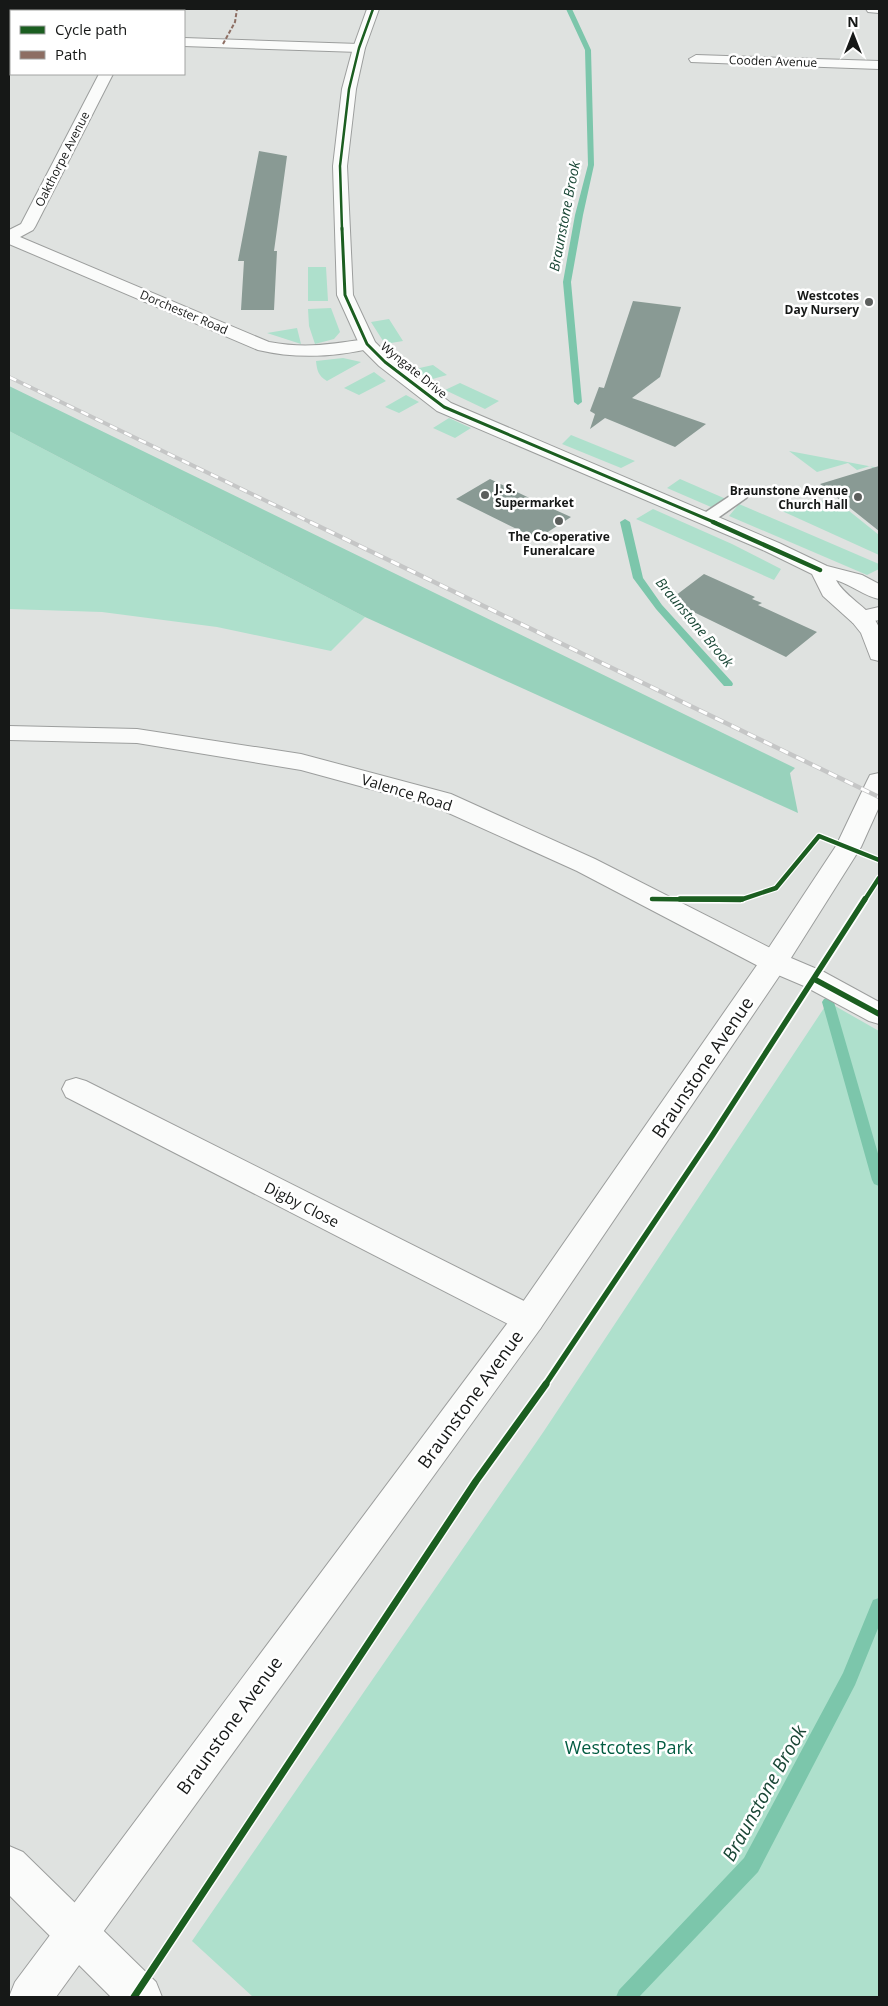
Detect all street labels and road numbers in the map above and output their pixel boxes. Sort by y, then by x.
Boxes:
street label: Cooden Avenue [729,51,818,71]
street label: Oakthorpe Avenue [31,108,94,210]
street label: Dorchester Road [137,286,231,338]
street label: Wyngate Drive [377,338,451,402]
street label: Valence Road [359,769,455,815]
street label: Braunstone Avenue [646,992,758,1142]
street label: Digby Close [261,1177,343,1231]
street label: Braunstone Avenue [412,1325,528,1473]
street label: Braunstone Avenue [171,1651,287,1799]

